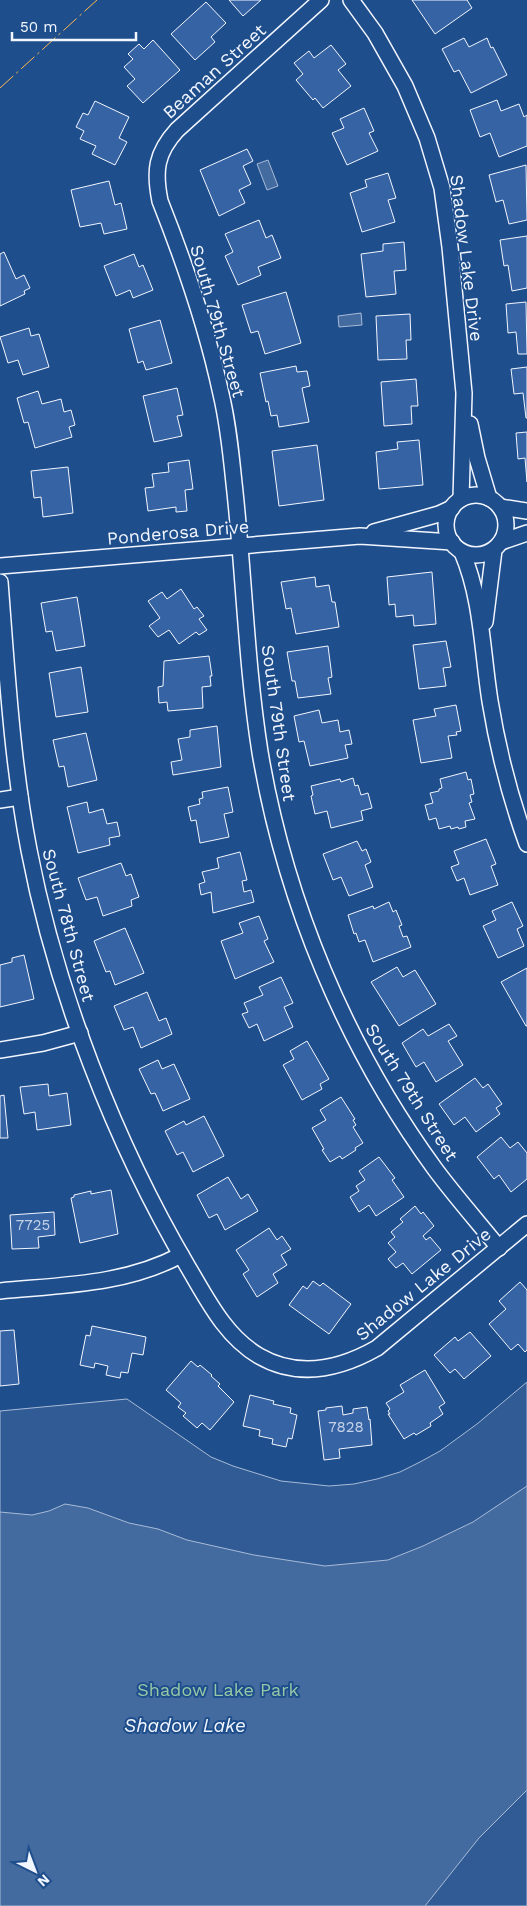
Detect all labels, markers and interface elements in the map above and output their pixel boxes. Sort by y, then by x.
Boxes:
scale bar [12,10,136,42]
text: 50 m [20,18,57,36]
street label: Beaman Street [158,19,270,123]
street label: Shadow Lake Drive [446,174,488,342]
street label: South 79th Street [186,242,250,400]
street label: Ponderosa Drive [106,515,250,549]
street label: South 79th Street [258,643,300,803]
street label: South 78th Street [38,846,100,1004]
street label: South 79th Street [361,1020,463,1165]
house number: 7725 [16,1216,50,1234]
street label: Shadow Lake Drive [351,1223,495,1345]
house number: 7828 [328,1418,364,1436]
park label: Shadow Lake Park [137,1679,299,1700]
water label: Shadow Lake [124,1714,246,1737]
north arrow [10,1846,60,1896]
text: N [34,1871,53,1890]

